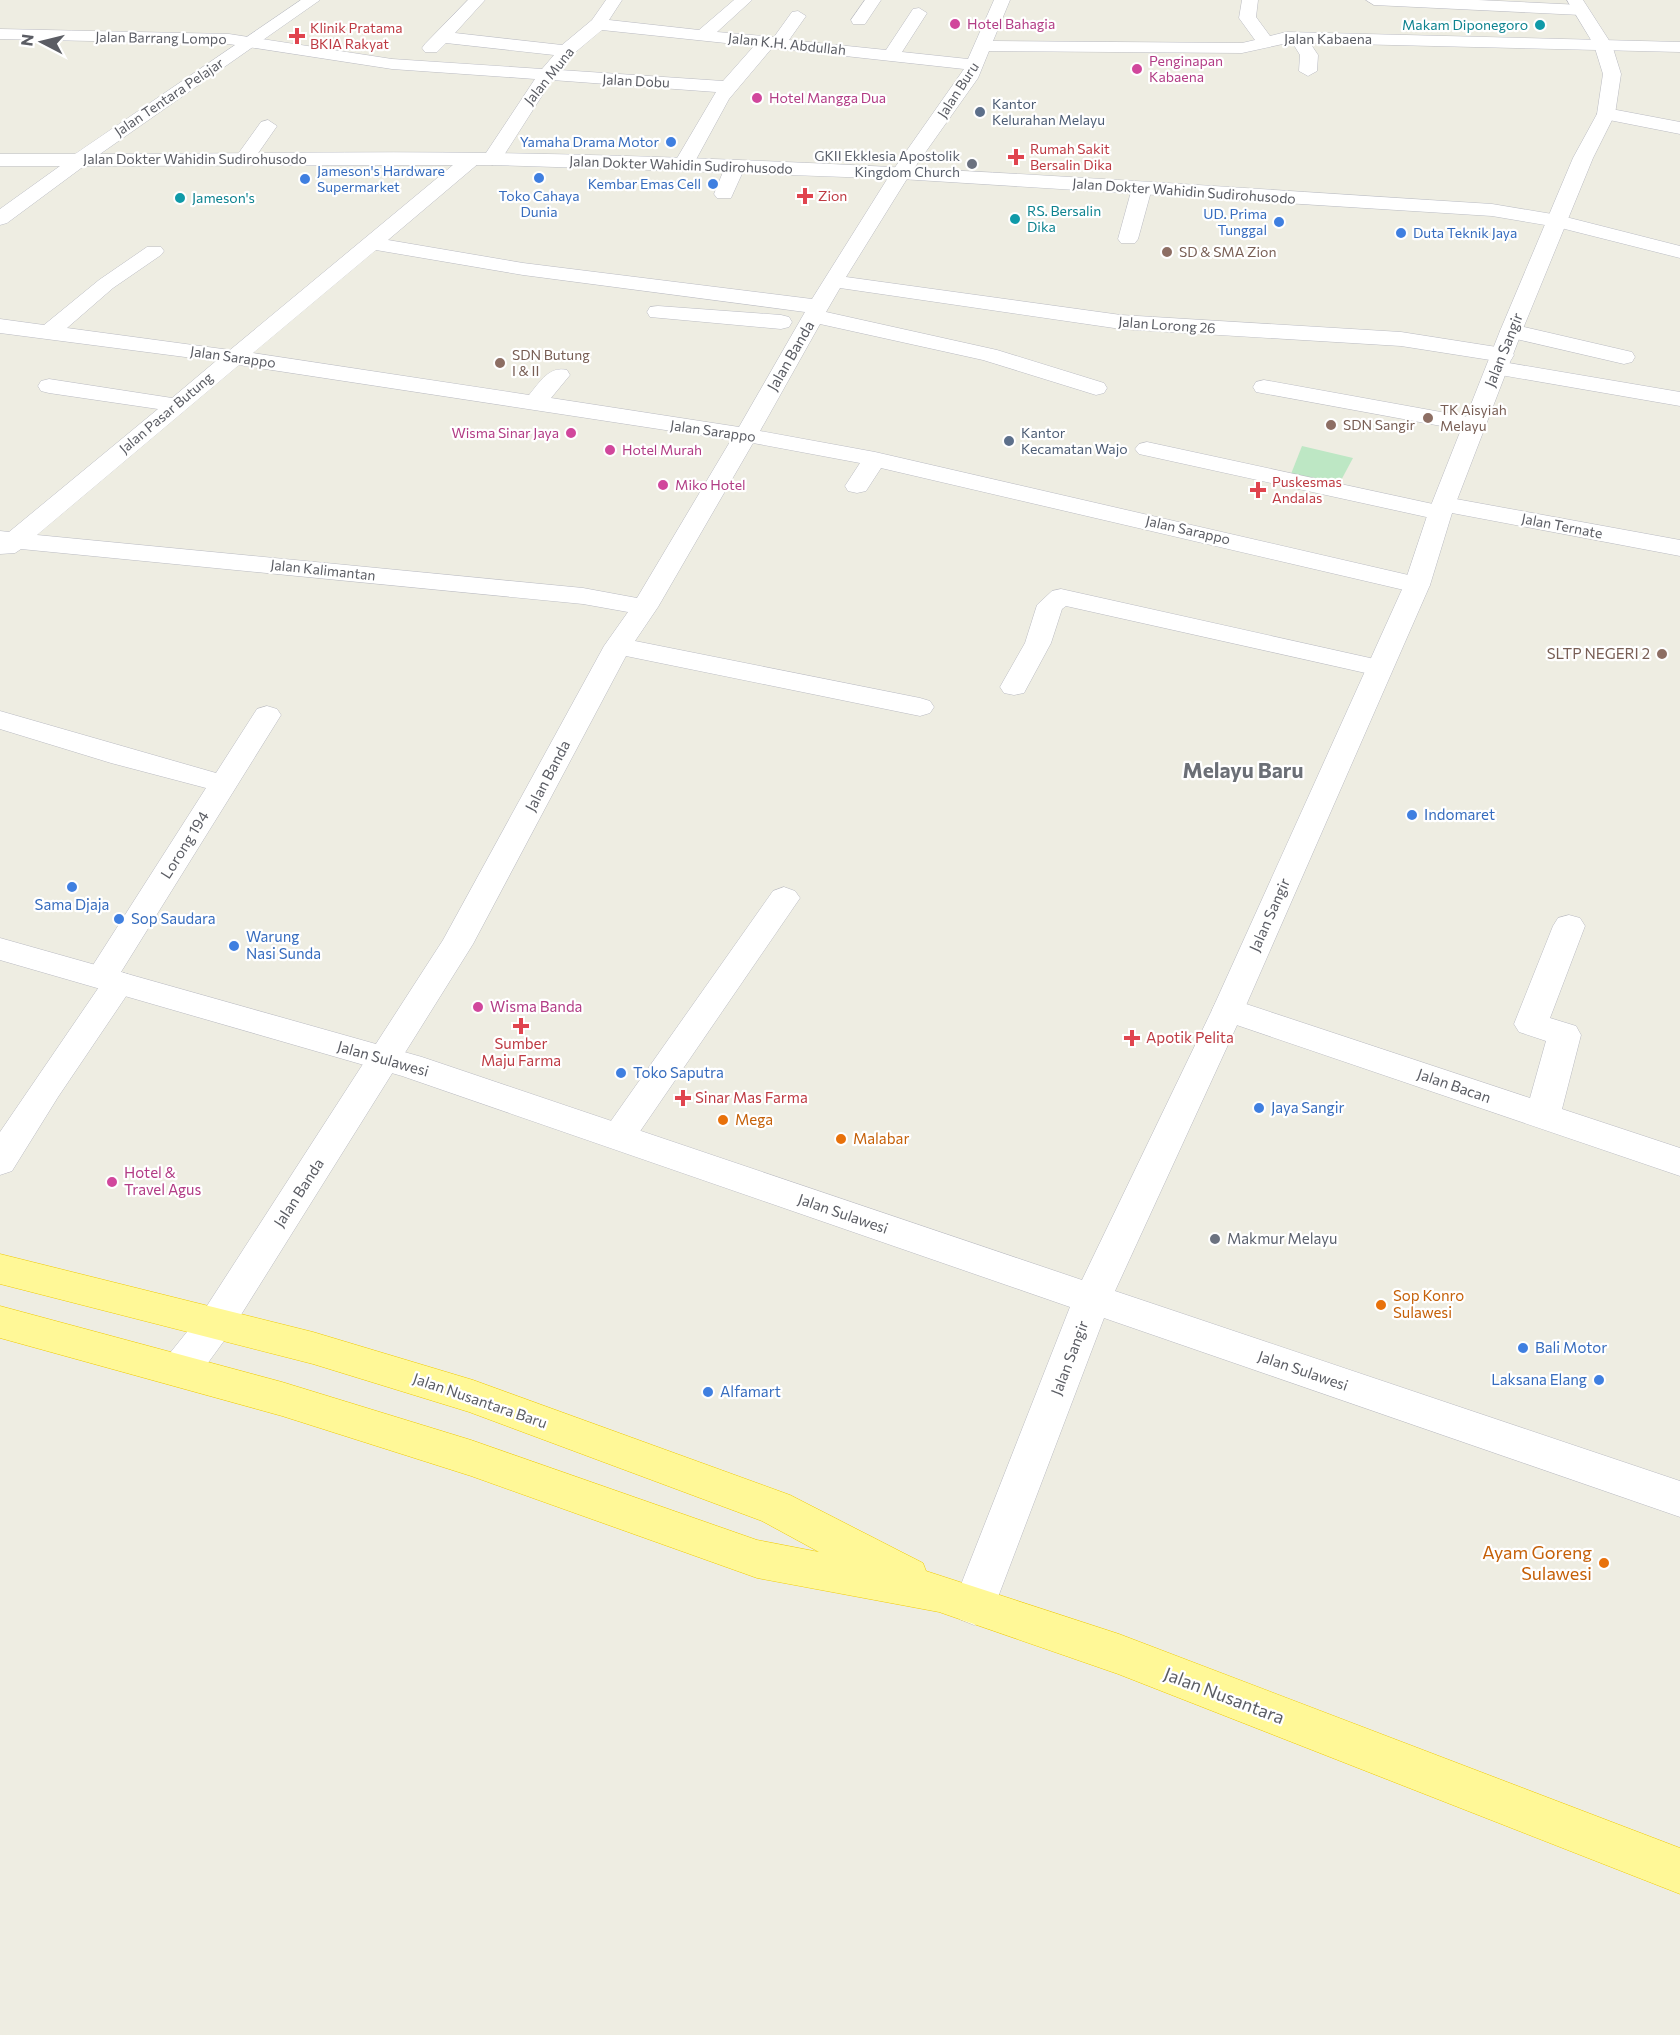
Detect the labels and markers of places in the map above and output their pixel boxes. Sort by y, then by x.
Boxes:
place label: Hotel Bahagia [967,15,1055,32]
place label: Makam Diponegoro [1402,16,1528,33]
marker: Hotel Bahagia [948,17,962,31]
marker: Makam Diponegoro [1533,18,1547,32]
place label: Klinik Pratama BKIA Rakyat [310,19,403,52]
marker: Klinik Pratama BKIA Rakyat [288,27,306,45]
place label: Penginapan Kabaena [1149,52,1223,85]
marker: Penginapan Kabaena [1130,62,1144,76]
place label: Hotel Mangga Dua [769,89,886,106]
marker: Hotel Mangga Dua [750,91,764,105]
place label: Kantor Kelurahan Melayu [992,95,1105,128]
marker: Kantor Kelurahan Melayu [973,105,987,119]
place label: Yamaha Drama Motor [520,133,659,150]
marker: Yamaha Drama Motor [664,135,678,149]
place label: Rumah Sakit Bersalin Dika [1030,140,1112,173]
place label: GKII Ekklesia Apostolik Kingdom Church [814,147,960,180]
marker: Rumah Sakit Bersalin Dika [1007,148,1025,166]
marker: GKII Ekklesia Apostolik Kingdom Church [965,157,979,171]
place label: Jameson's Hardware Supermarket [317,162,445,195]
marker: Toko Cahaya Dunia [532,171,546,185]
marker: Jameson's Hardware Supermarket [298,172,312,186]
place label: Kembar Emas Cell [588,175,701,192]
marker: Kembar Emas Cell [706,177,720,191]
place label: Toko Cahaya Dunia [498,187,580,220]
marker: Zion [796,187,814,205]
place label: Zion [818,187,847,204]
place label: Jameson's [192,189,255,206]
marker: Jameson's [173,191,187,205]
place label: RS. Bersalin Dika [1027,202,1101,235]
place label: UD. Prima Tunggal [1203,205,1267,238]
marker: RS. Bersalin Dika [1008,212,1022,226]
marker: UD. Prima Tunggal [1272,215,1286,229]
place label: Duta Teknik Jaya [1413,224,1517,241]
marker: Duta Teknik Jaya [1394,226,1408,240]
place label: SD & SMA Zion [1179,243,1277,260]
marker: SD & SMA Zion [1160,245,1174,259]
place label: SDN Butung I & II [512,346,590,379]
marker: SDN Butung I & II [493,356,507,370]
place label: TK Aisyiah Melayu [1440,401,1507,434]
marker: TK Aisyiah Melayu [1421,411,1435,425]
place label: SDN Sangir [1343,416,1415,433]
marker: SDN Sangir [1324,418,1338,432]
place label: Wisma Sinar Jaya [451,424,559,441]
place label: Kantor Kecamatan Wajo [1021,424,1128,457]
marker: Wisma Sinar Jaya [564,426,578,440]
marker: Kantor Kecamatan Wajo [1002,434,1016,448]
place label: Hotel Murah [622,441,702,458]
marker: Hotel Murah [603,443,617,457]
place label: Puskesmas Andalas [1272,473,1342,506]
place label: Miko Hotel [675,476,746,493]
marker: Miko Hotel [656,478,670,492]
marker: Puskesmas Andalas [1249,481,1267,499]
place label: SLTP NEGERI 2 [1547,644,1650,662]
marker: SLTP NEGERI 2 [1655,647,1669,661]
place label: Indomaret [1424,805,1495,823]
marker: Indomaret [1405,808,1419,822]
marker: Sama Djaja [65,880,79,894]
place label: Sama Djaja [35,895,109,913]
place label: Sop Saudara [131,909,216,927]
marker: Sop Saudara [112,912,126,926]
place label: Warung Nasi Sunda [246,927,321,962]
marker: Warung Nasi Sunda [227,939,241,953]
place label: Wisma Banda [490,997,582,1015]
marker: Wisma Banda [471,1000,485,1014]
marker: Sumber Maju Farma [514,1019,528,1033]
place label: Apotik Pelita [1146,1028,1234,1046]
marker: Apotik Pelita [1123,1029,1141,1047]
place label: Sumber Maju Farma [481,1034,561,1069]
place label: Toko Saputra [633,1063,724,1081]
marker: Toko Saputra [614,1066,628,1080]
place label: Sinar Mas Farma [695,1088,808,1106]
marker: Sinar Mas Farma [676,1091,690,1105]
place label: Jaya Sangir [1271,1098,1345,1116]
marker: Jaya Sangir [1252,1101,1266,1115]
place label: Mega [735,1110,773,1128]
marker: Mega [716,1113,730,1127]
place label: Malabar [853,1129,909,1147]
marker: Malabar [834,1132,848,1146]
place label: Hotel & Travel Agus [124,1163,201,1198]
marker: Hotel & Travel Agus [105,1175,119,1189]
place label: Makmur Melayu [1227,1229,1337,1247]
marker: Makmur Melayu [1208,1232,1222,1246]
place label: Sop Konro Sulawesi [1393,1286,1464,1321]
marker: Sop Konro Sulawesi [1374,1298,1388,1312]
place label: Bali Motor [1535,1338,1607,1356]
marker: Bali Motor [1516,1341,1530,1355]
place label: Laksana Elang [1491,1370,1587,1388]
marker: Laksana Elang [1592,1373,1606,1387]
place label: Alfamart [720,1382,781,1400]
marker: Alfamart [701,1385,715,1399]
place label: Ayam Goreng Sulawesi [1482,1541,1592,1584]
marker: Ayam Goreng Sulawesi [1597,1556,1611,1570]

